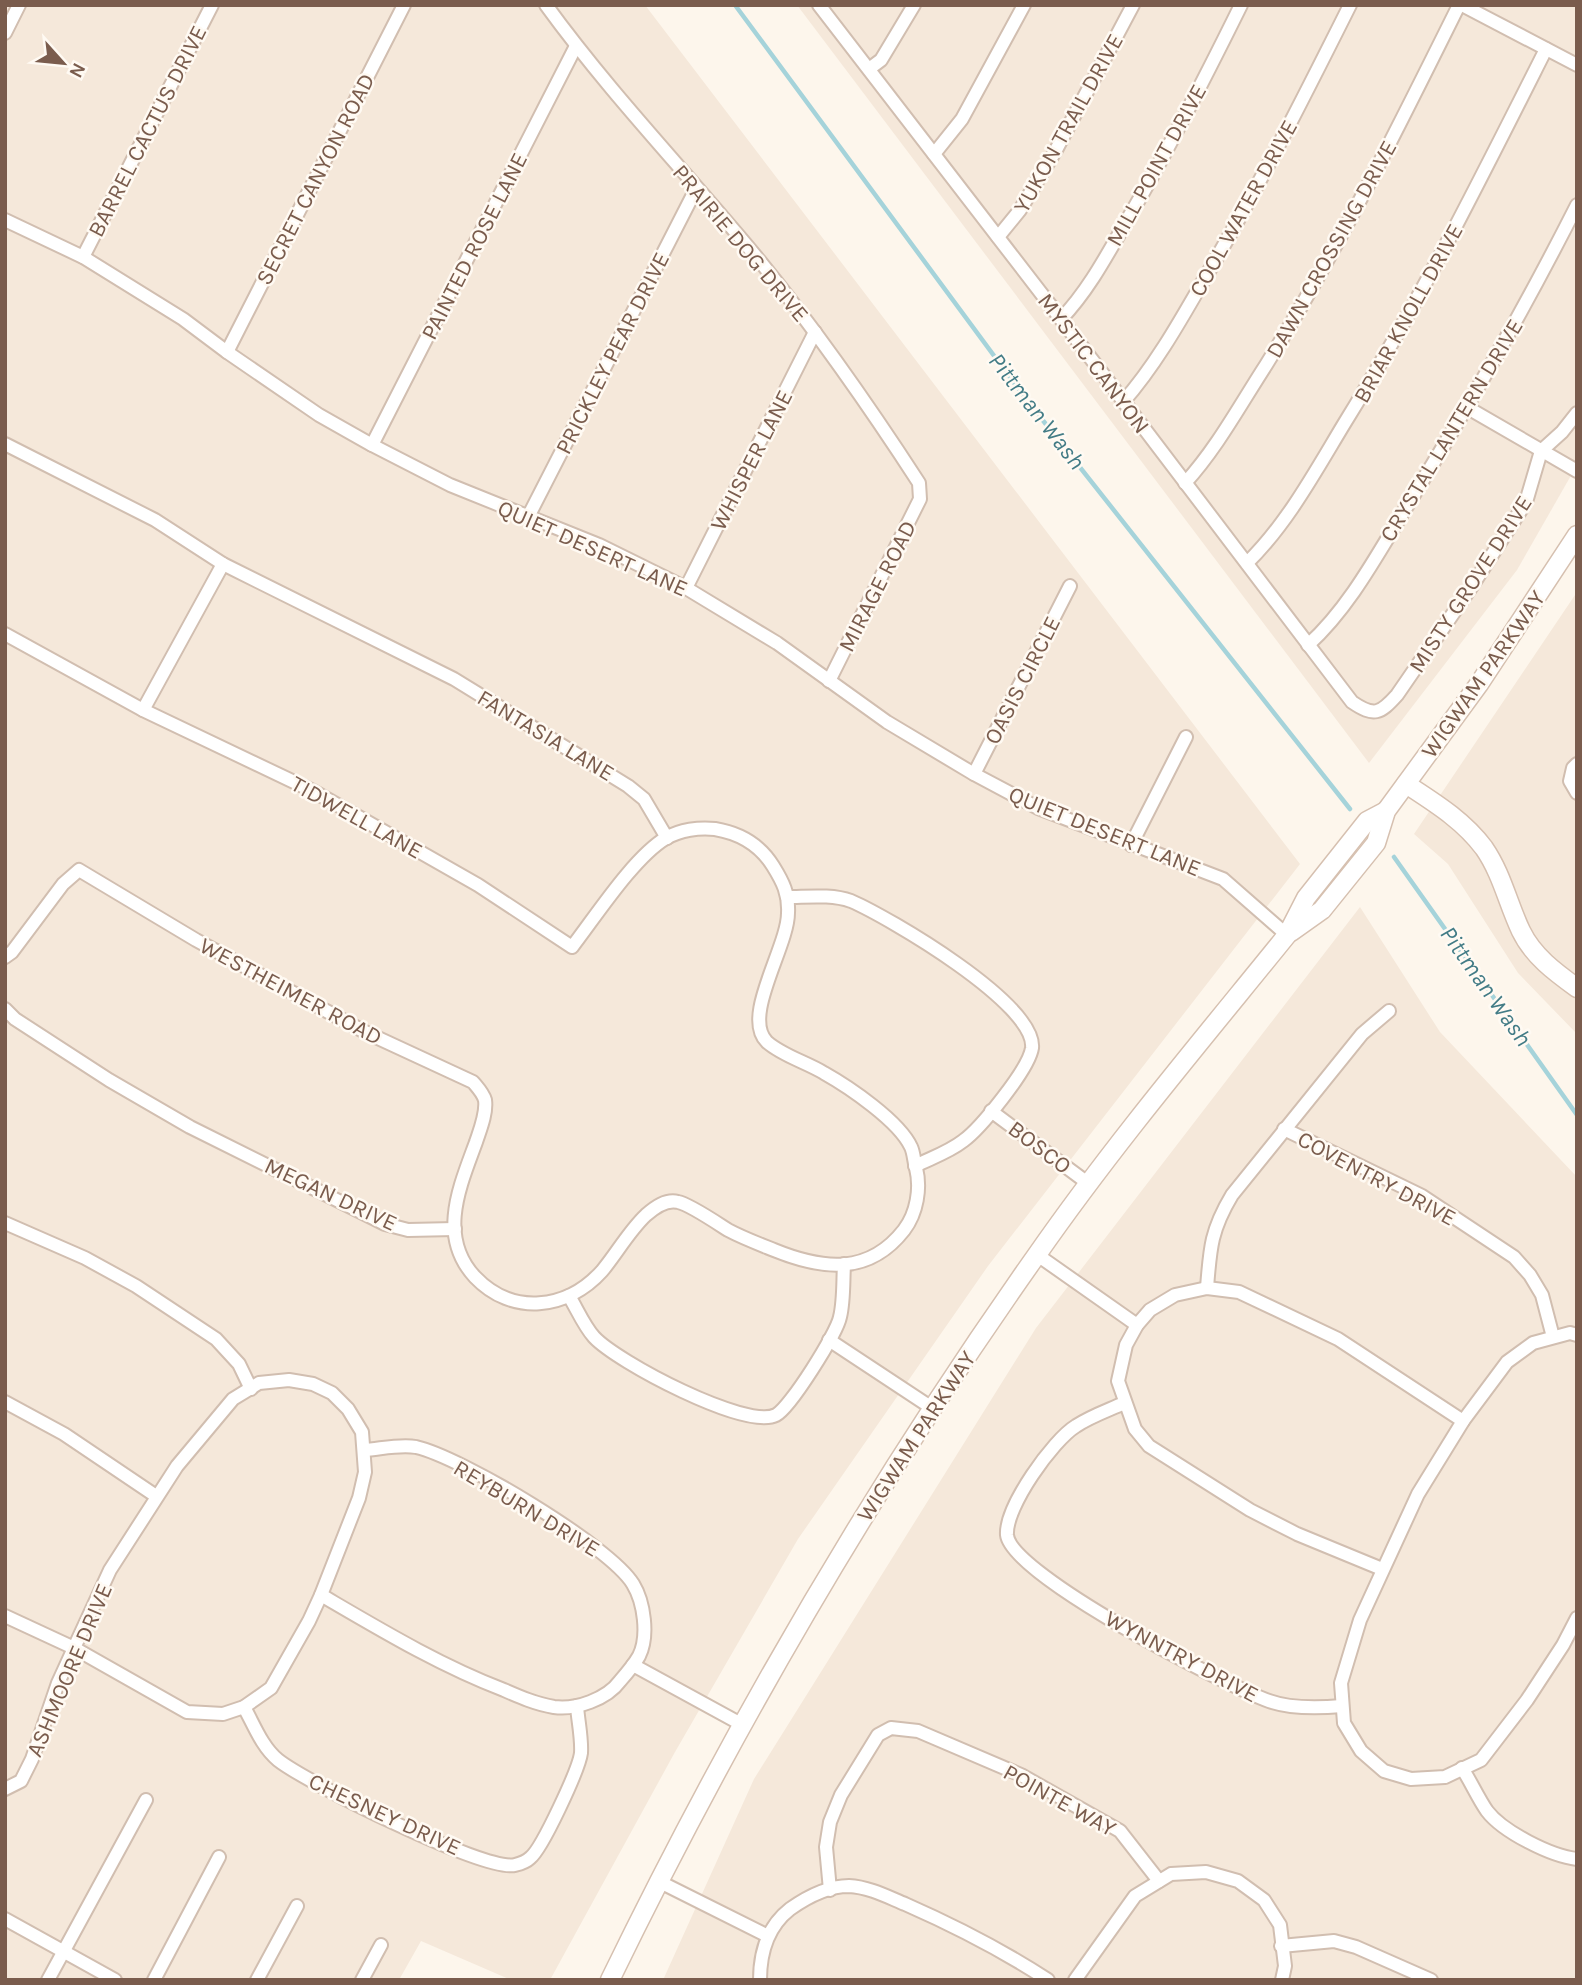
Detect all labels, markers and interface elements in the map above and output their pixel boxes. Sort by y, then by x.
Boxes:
street label: BARREL CACTUS DRIVE [82,21,213,241]
north arrow [28,28,98,98]
street label: YUKON TRAIL DRIVE [1008,29,1129,218]
text: N [64,59,90,81]
street label: SECRET CANYON ROAD [250,69,380,289]
street label: MILL POINT DRIVE [1101,79,1212,251]
street label: COOL WATER DRIVE [1184,115,1303,301]
street label: DAWN CROSSING DRIVE [1260,136,1402,363]
street label: PAINTED ROSE LANE [416,148,533,344]
street label: PRAIRIE DOG DRIVE [667,159,814,328]
street label: BRIAR KNOLL DRIVE [1348,219,1469,408]
street label: PRICKLEY PEAR DRIVE [550,248,675,459]
street label: MYSTIC CANYON [1032,288,1155,439]
street label: CRYSTAL LANTERN DRIVE [1374,314,1529,547]
water label: Pittman Wash [983,347,1091,475]
street label: WHISPER LANE [704,385,798,535]
street label: MISTY GROVE DRIVE [1403,491,1538,678]
street label: QUIET DESERT LANE [494,494,692,602]
street label: MIRAGE ROAD [833,516,922,656]
street label: WIGWAM PARKWAY [1416,585,1551,763]
street label: OASIS CIRCLE [979,612,1066,749]
street label: FANTASIA LANE [472,684,619,787]
street label: TIDWELL LANE [286,770,427,865]
street label: QUIET DESERT LANE [1005,781,1205,882]
water label: Pittman Wash [1434,921,1538,1051]
street label: WESTHEIMER ROAD [195,932,387,1051]
street label: BOSCO [1003,1115,1077,1180]
street label: COVENTRY DRIVE [1293,1125,1461,1232]
street label: MEGAN DRIVE [260,1152,401,1237]
street label: WIGWAM PARKWAY [851,1346,982,1527]
street label: REYBURN DRIVE [449,1454,605,1563]
street label: ASHMOORE DRIVE [21,1579,118,1761]
street label: WYNNTRY DRIVE [1100,1605,1263,1708]
street label: POINTE WAY [999,1758,1121,1843]
street label: CHESNEY DRIVE [304,1767,465,1861]

